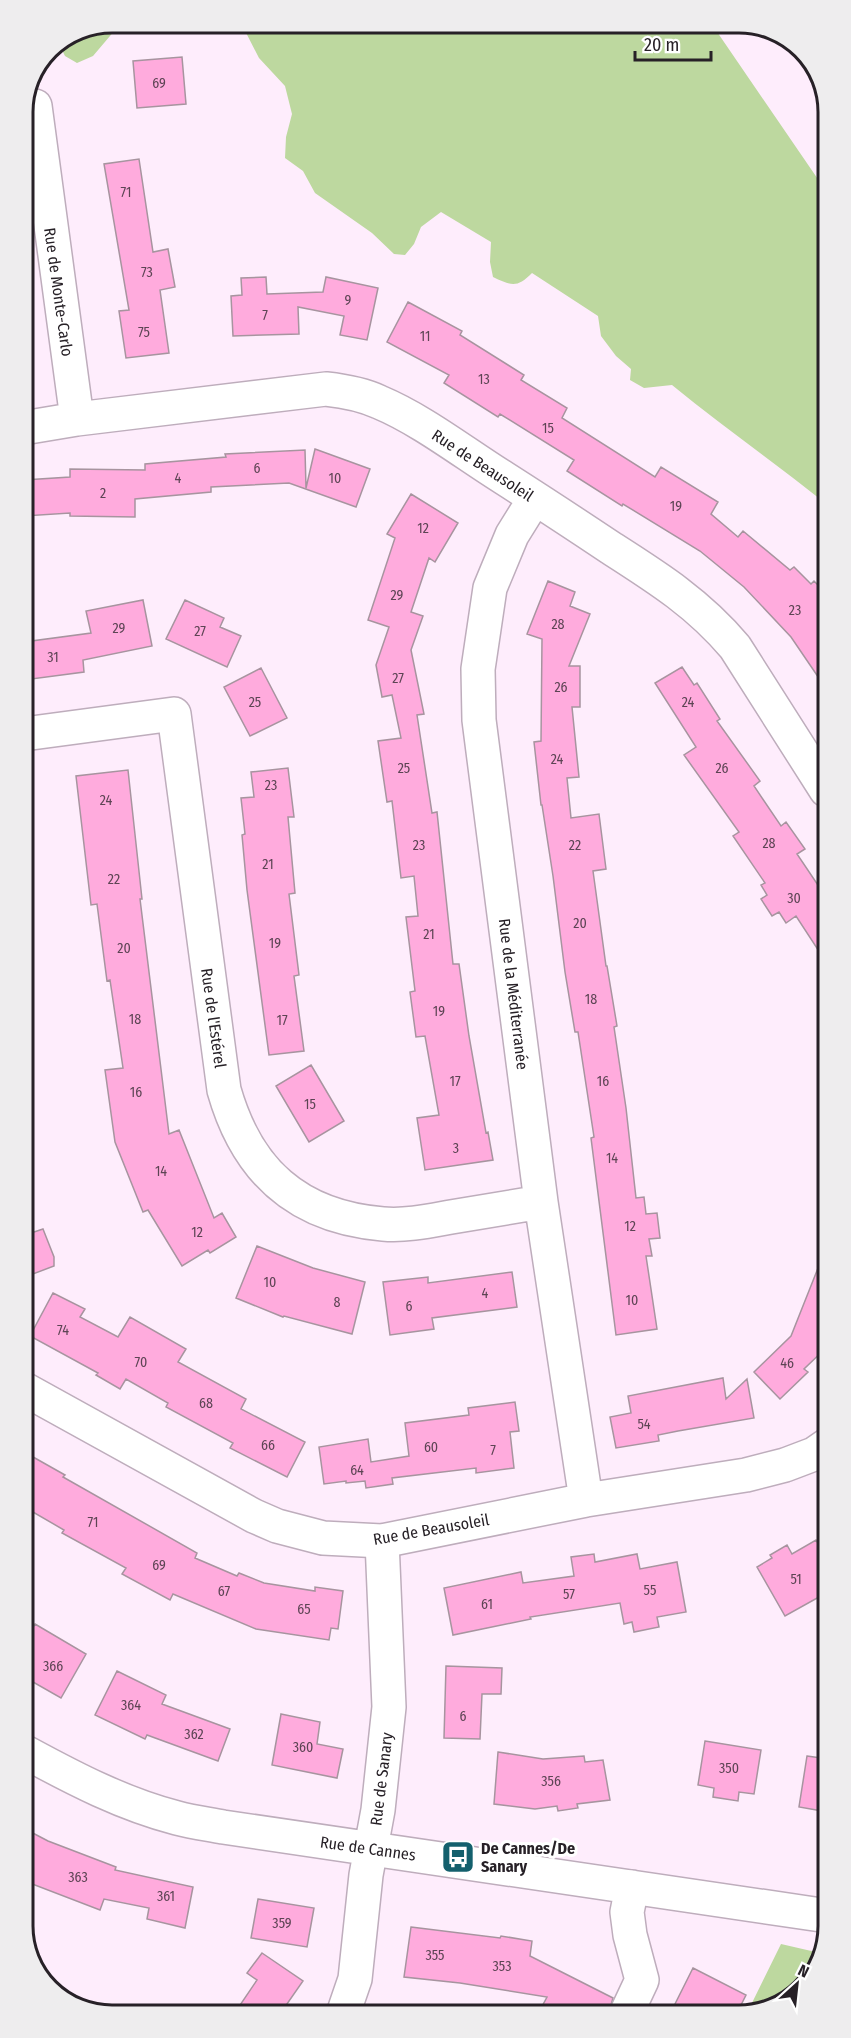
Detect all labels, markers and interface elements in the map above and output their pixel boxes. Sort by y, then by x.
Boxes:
scale bar [635,24,712,62]
text: 20 m [644,34,679,56]
house number: 69 [152,75,166,92]
house number: 71 [121,184,131,201]
street label: Rue de Monte-Carlo [40,226,77,358]
house number: 73 [141,264,153,281]
house number: 9 [345,292,352,309]
house number: 7 [262,307,268,324]
house number: 75 [138,324,150,341]
house number: 11 [420,328,430,345]
house number: 13 [478,371,490,388]
house number: 15 [542,420,554,437]
street label: Rue de Beausoleil [428,426,537,505]
house number: 6 [254,460,261,477]
house number: 4 [175,470,182,487]
house number: 10 [329,470,341,487]
house number: 2 [100,485,106,502]
house number: 19 [670,498,682,515]
house number: 12 [417,520,429,537]
house number: 29 [391,587,404,604]
house number: 23 [789,602,801,619]
house number: 28 [551,616,565,633]
house number: 29 [113,620,126,637]
house number: 27 [194,623,206,640]
house number: 31 [47,649,59,666]
house number: 27 [392,670,404,687]
house number: 26 [554,679,568,696]
house number: 25 [249,694,261,711]
house number: 24 [682,694,695,711]
house number: 24 [551,751,564,768]
house number: 25 [398,760,410,777]
house number: 26 [715,760,729,777]
house number: 23 [265,777,277,794]
house number: 24 [100,792,113,809]
house number: 28 [762,835,776,852]
house number: 23 [413,837,425,854]
house number: 22 [569,837,581,854]
house number: 21 [262,856,274,873]
house number: 22 [108,871,120,888]
house number: 30 [787,890,801,907]
house number: 20 [573,915,587,932]
street label: Rue de la Méditerranée [495,917,532,1071]
house number: 21 [423,926,435,943]
house number: 19 [269,935,281,952]
house number: 20 [117,940,131,957]
street label: Rue de l'Estérel [197,967,230,1069]
house number: 18 [585,991,597,1008]
house number: 19 [433,1003,445,1020]
house number: 18 [129,1011,141,1028]
house number: 17 [276,1012,288,1029]
house number: 17 [449,1073,461,1090]
house number: 16 [597,1073,609,1090]
house number: 16 [130,1084,142,1101]
house number: 15 [304,1096,316,1113]
house number: 3 [453,1140,459,1157]
house number: 14 [606,1150,618,1167]
house number: 14 [155,1163,167,1180]
house number: 12 [624,1218,636,1235]
house number: 12 [191,1224,203,1241]
house number: 10 [264,1274,276,1291]
house number: 4 [482,1285,489,1302]
house number: 10 [626,1292,638,1309]
house number: 8 [334,1294,341,1311]
house number: 6 [406,1298,413,1315]
house number: 74 [57,1322,69,1339]
house number: 70 [135,1354,147,1371]
house number: 46 [780,1355,794,1372]
house number: 68 [199,1395,213,1412]
house number: 54 [637,1416,651,1433]
house number: 66 [261,1437,275,1454]
house number: 60 [424,1439,438,1456]
house number: 7 [490,1442,496,1459]
house number: 64 [350,1462,364,1479]
street label: Rue de Beausoleil [372,1510,490,1549]
house number: 71 [88,1514,98,1531]
house number: 69 [152,1557,166,1574]
house number: 51 [790,1571,802,1588]
house number: 55 [644,1582,656,1599]
house number: 67 [218,1583,230,1600]
house number: 57 [563,1586,575,1603]
house number: 61 [481,1596,493,1613]
house number: 65 [297,1601,311,1618]
house number: 366 [43,1658,63,1675]
house number: 364 [121,1697,141,1714]
house number: 6 [460,1708,467,1725]
house number: 362 [184,1726,204,1743]
street label: Rue de Sanary [366,1731,397,1827]
house number: 360 [293,1739,313,1756]
house number: 350 [719,1760,739,1777]
house number: 356 [541,1773,561,1790]
street label: Rue de Cannes [319,1832,417,1865]
bus stop icon: De Cannes/De Sanary [440,1839,476,1875]
place label: De Cannes/De Sanary [481,1839,575,1876]
house number: 363 [68,1869,88,1886]
house number: 361 [157,1888,175,1905]
house number: 359 [272,1915,292,1932]
house number: 355 [425,1947,445,1964]
north arrow [767,1954,827,2014]
house number: 353 [493,1958,511,1975]
text: N [795,1960,812,1982]

